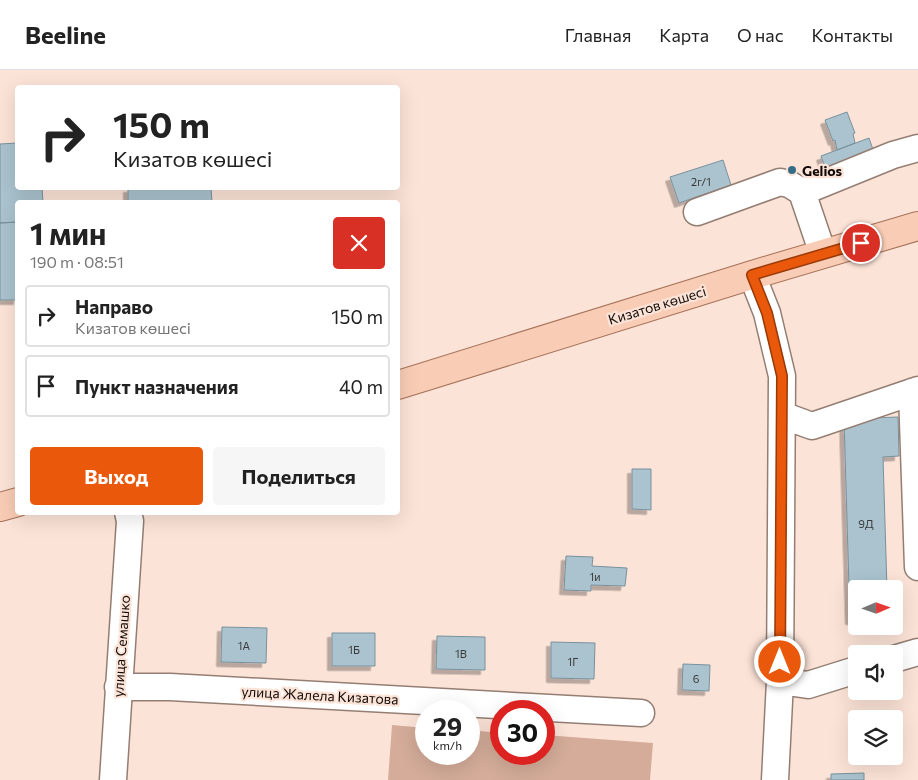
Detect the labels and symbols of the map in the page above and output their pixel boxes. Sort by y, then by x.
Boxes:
place label: Gelios [802,162,843,179]
marker: Gelios [786,164,798,176]
house number: 2г/1 [691,175,711,188]
pin [840,222,882,264]
street label: Кизатов көшесі [606,282,708,328]
house number: 9Д [858,517,874,530]
house number: 1и [589,570,601,583]
north arrow [848,580,902,635]
street label: улица Семашко [109,594,133,698]
position arrow [753,635,805,687]
house number: 1А [238,639,251,652]
house number: 1Б [348,643,360,656]
house number: 1В [455,647,467,660]
house number: 1Г [568,655,578,668]
house number: 6 [693,672,700,685]
street label: улица Жалела Кизатова [241,682,399,708]
speed limit sign: 30 [490,700,555,765]

